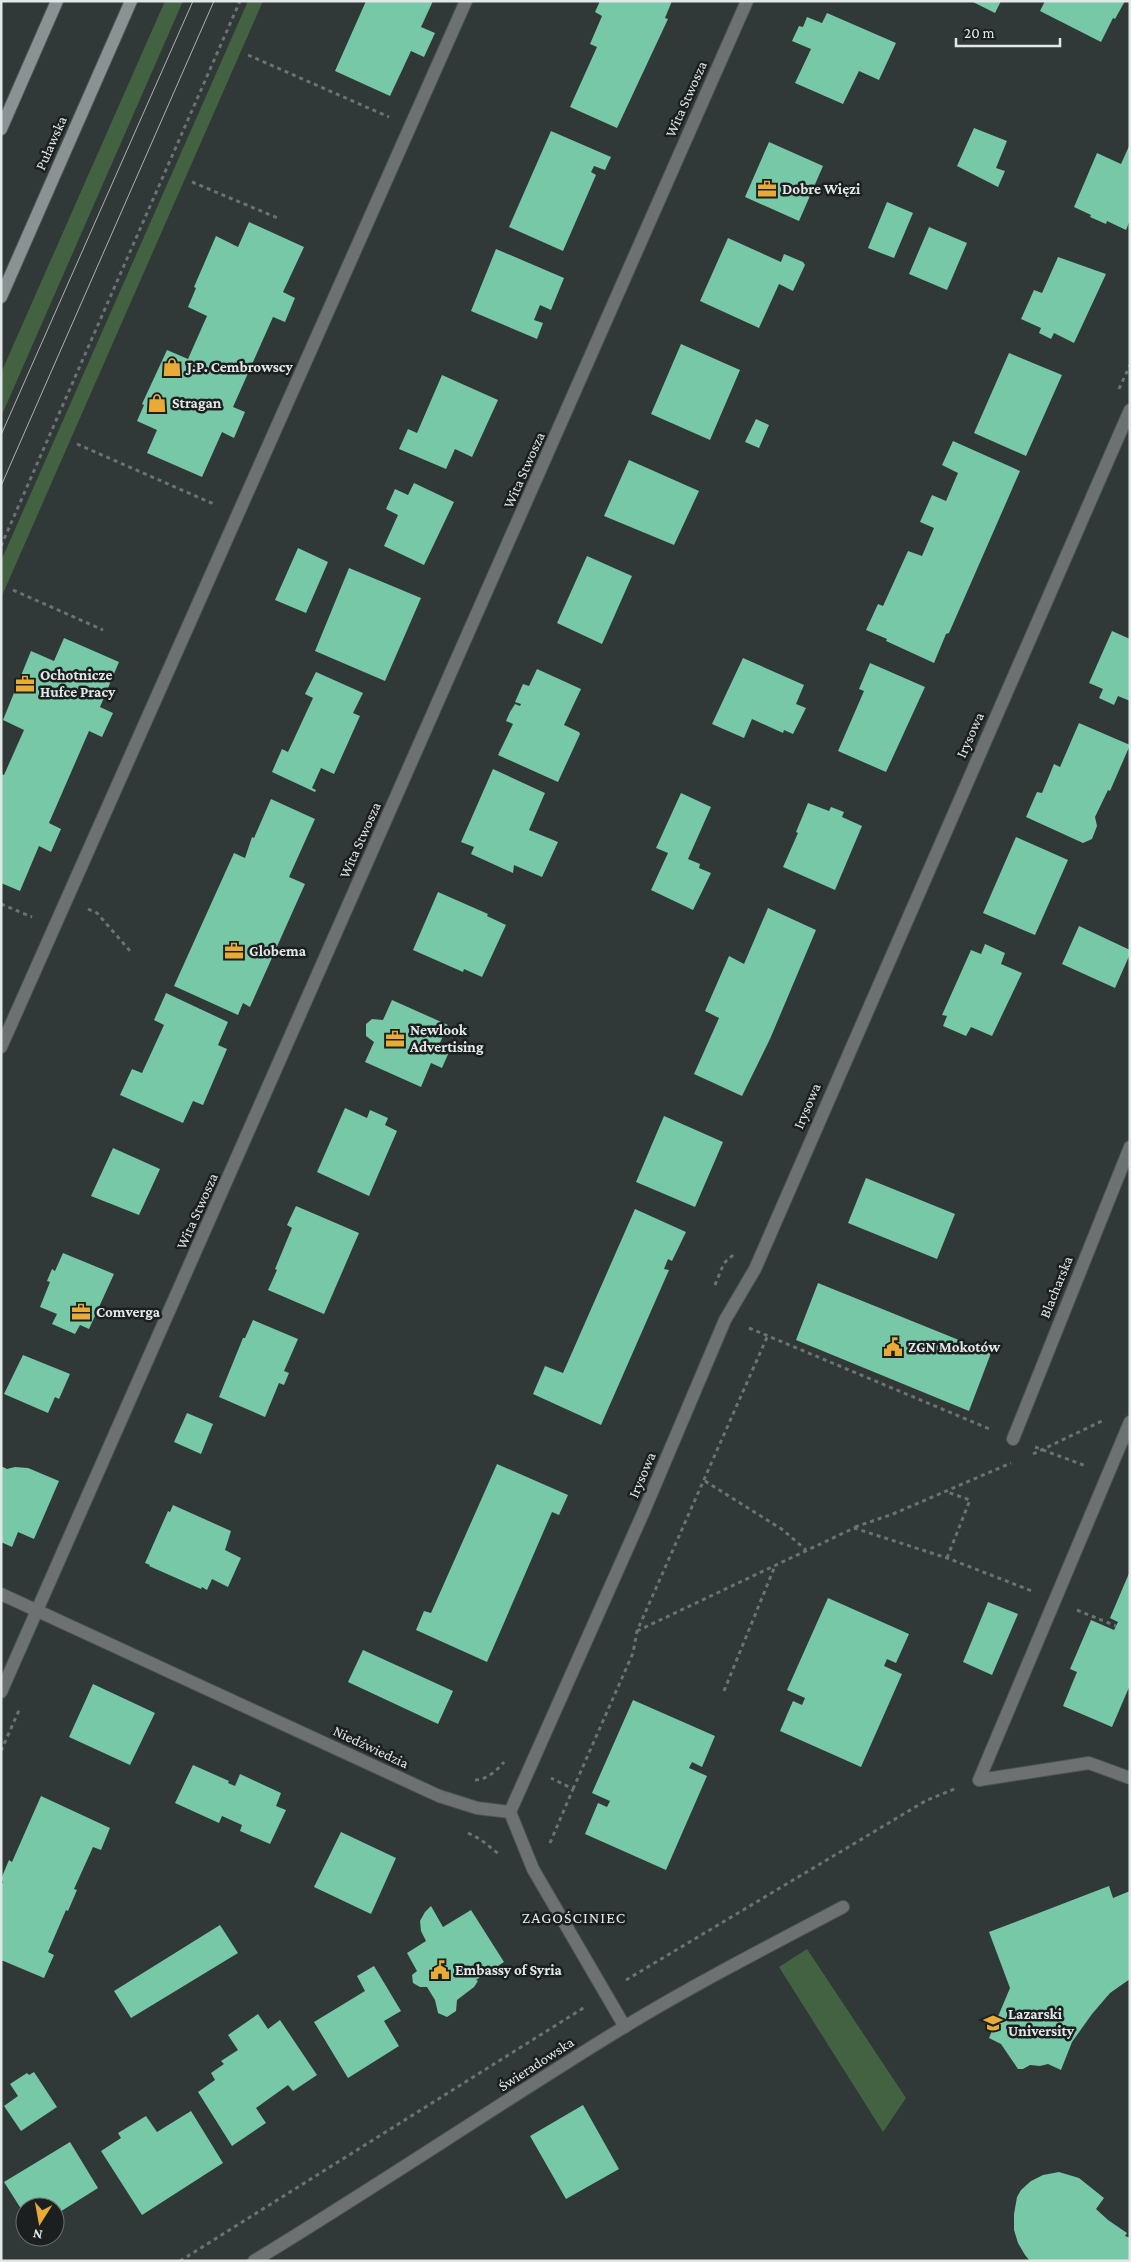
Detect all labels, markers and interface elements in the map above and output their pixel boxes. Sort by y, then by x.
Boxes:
scale bar [956,15,1060,47]
text: 20 m [964,25,995,41]
street label: Wita Stwosza [662,58,710,139]
street label: Puławska [32,114,70,172]
office icon: Dobre Więzi [756,178,778,200]
place label: Dobre Więzi [782,181,861,197]
shop icon: J.P. Cembrowscy [161,356,183,378]
place label: J.P. Cembrowscy [185,359,294,375]
shop icon: Stragan [146,392,168,414]
place label: Stragan [172,395,222,411]
street label: Wita Stwosza [500,429,548,510]
place label: Ochotnicze Hufce Pracy [40,667,116,700]
office icon: Ochotnicze Hufce Pracy [14,673,36,695]
street label: Irysowa [953,710,988,761]
street label: Wita Stwosza [336,799,384,880]
office icon: Globema [223,940,245,962]
place label: Globema [249,943,307,959]
place label: Newlook Advertising [409,1022,484,1055]
office icon: Newlook Advertising [384,1028,406,1050]
street label: Irysowa [790,1081,825,1132]
street label: Wita Stwosza [173,1170,221,1251]
street label: Blacharska [1036,1254,1076,1320]
office icon: Comverga [70,1301,92,1323]
place label: Comverga [96,1304,161,1320]
public building icon: ZGN Mokotów [882,1336,904,1358]
place label: ZGN Mokotów [908,1339,1001,1355]
street label: Irysowa [625,1450,660,1501]
street label: Niedźwiedzia [331,1723,411,1771]
district label: ZAGOŚCINIEC [522,1909,626,1926]
public building icon: Embassy of Syria [429,1959,451,1981]
place label: Embassy of Syria [455,1962,563,1978]
place label: Lazarski University [1008,2006,1075,2039]
school or university icon: Lazarski University [982,2012,1004,2034]
street label: Świeradowska [495,2034,577,2094]
north arrow [15,2197,65,2247]
text: N [31,2226,44,2244]

